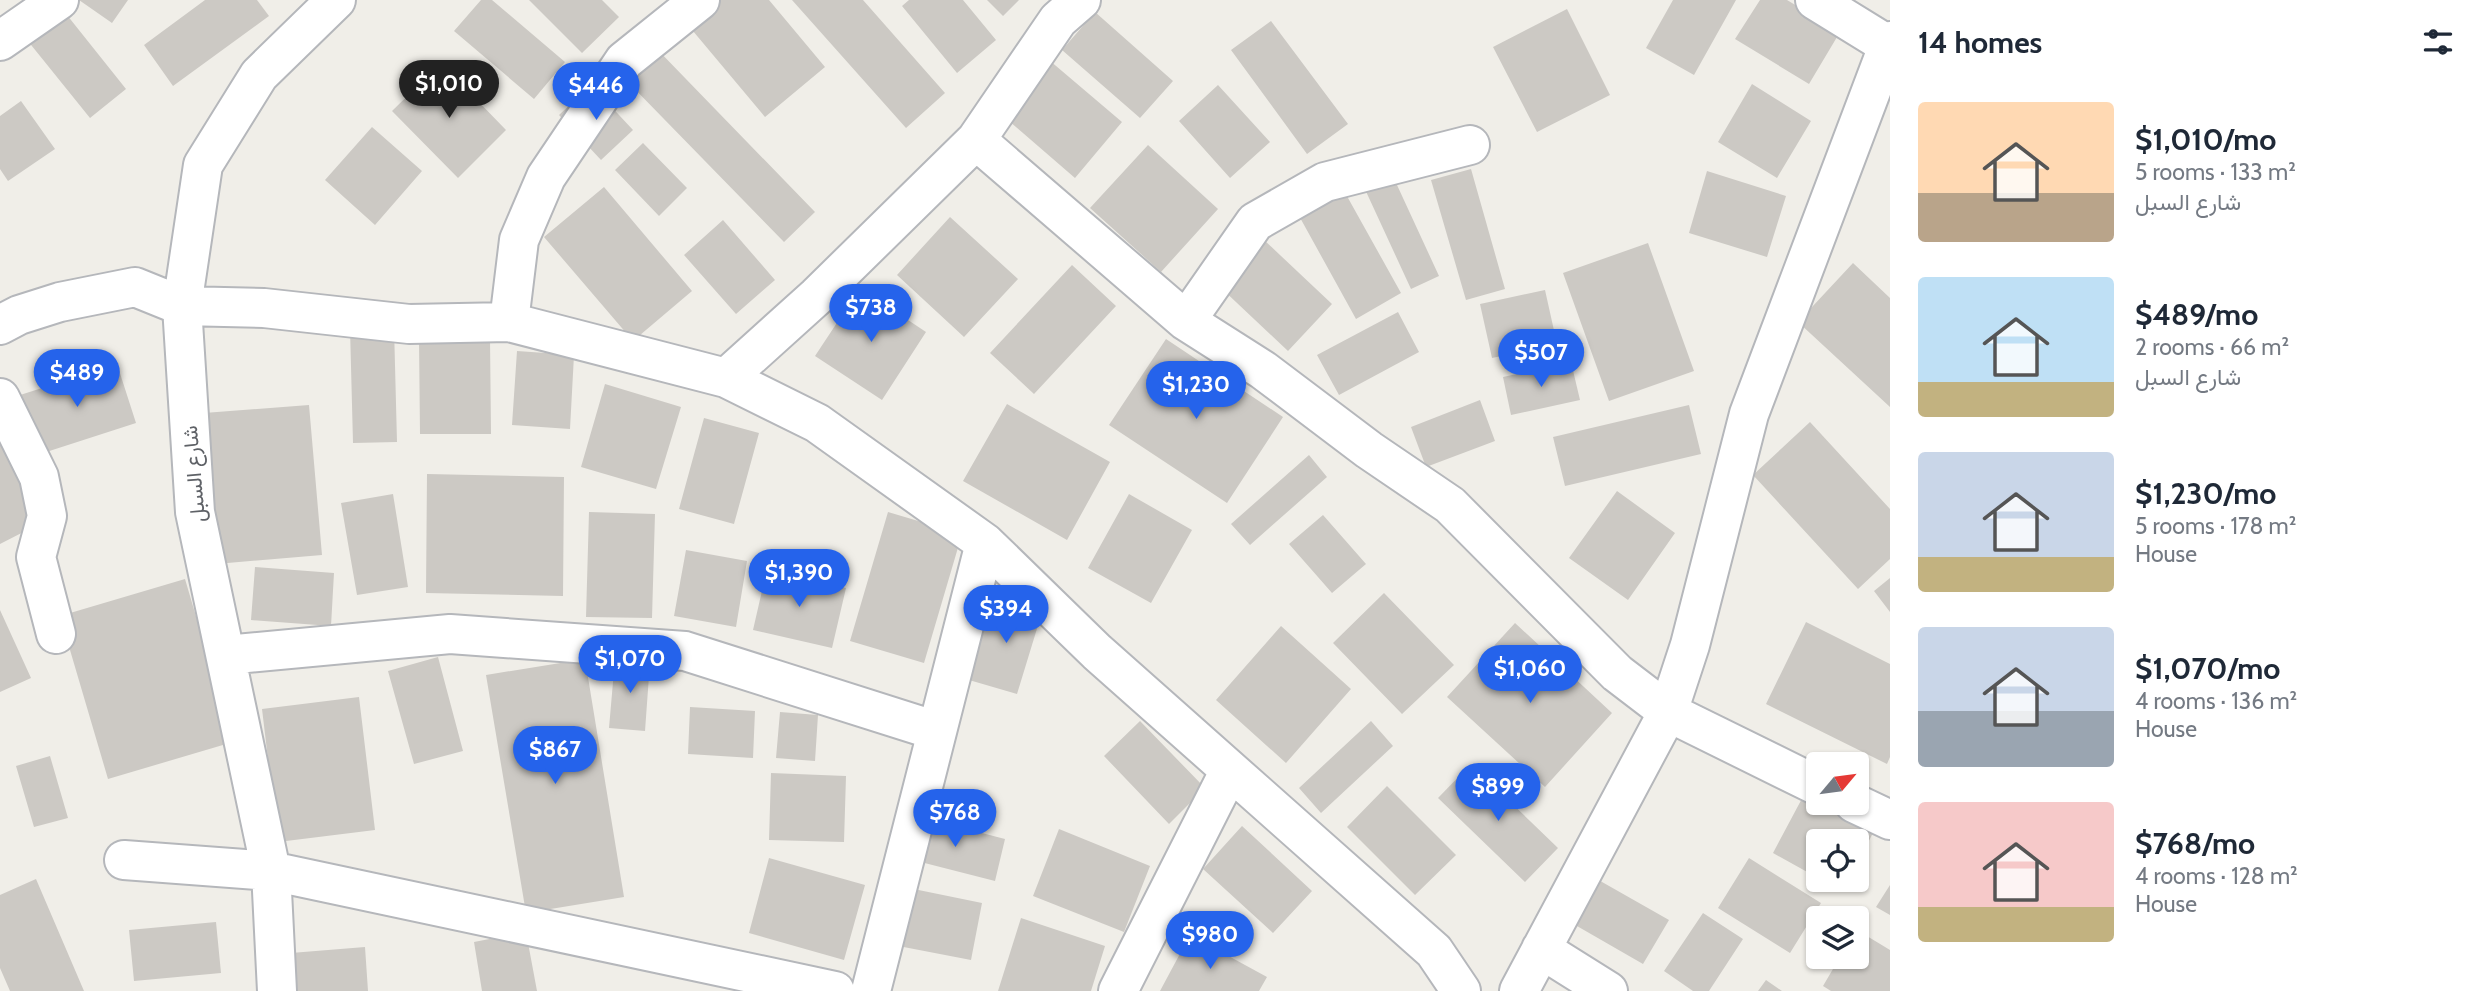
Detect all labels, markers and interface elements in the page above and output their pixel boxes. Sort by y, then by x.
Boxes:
icon: filters [2419,23,2457,61]
text: 14 homes [1918,24,2042,61]
pin: $1,010 [392,60,506,120]
pin: $446 [555,62,637,122]
text: $1,010 [415,69,483,97]
text: $446 [569,71,623,99]
text: $1,010/mo [2135,121,2276,158]
icon: home [1974,130,2058,214]
text: 5 rooms · 133 m² [2135,158,2296,186]
text: شارع السبل [2135,188,2241,216]
pin: $738 [830,284,912,344]
text: $738 [845,293,897,321]
text: $489/mo [2135,296,2258,333]
icon: home [1974,305,2058,389]
pin: $507 [1500,330,1582,389]
text: 2 rooms · 66 m² [2135,333,2289,361]
text: $507 [1514,338,1568,366]
pin: $489 [36,350,118,409]
text: $489 [50,358,104,386]
pin: $1,230 [1139,362,1253,421]
text: شارع السبل [2135,363,2241,391]
text: $1,230 [1162,370,1230,398]
street label: شارع السبل [177,424,212,523]
text: $1,230/mo [2135,475,2276,512]
icon: home [1974,480,2058,564]
text: 5 rooms · 178 m² [2135,512,2296,540]
text: House [2135,540,2197,568]
pin: $1,390 [742,550,856,609]
text: $1,390 [765,558,833,586]
pin: $394 [965,586,1047,645]
text: $394 [980,594,1032,622]
pin: $1,070 [573,636,687,695]
text: $1,070 [595,644,665,672]
pin: $1,060 [1473,646,1587,705]
text: $1,070/mo [2135,650,2280,687]
text: $1,060 [1494,654,1566,682]
icon: home [1974,655,2058,739]
text: 4 rooms · 136 m² [2135,687,2297,715]
text: House [2135,715,2197,743]
pin: $867 [514,726,596,786]
text: $867 [529,735,581,763]
north arrow [1806,752,1869,816]
map controls [1806,752,1869,969]
pin: $899 [1457,764,1539,823]
text: $899 [1471,772,1525,800]
pin: $768 [914,790,996,849]
text: $768 [929,798,981,826]
text: $768/mo [2135,825,2255,862]
button: locate [1806,829,1869,892]
icon: home [1974,830,2058,914]
text: 4 rooms · 128 m² [2135,862,2298,890]
text: House [2135,890,2197,918]
button: layers [1806,906,1869,969]
pin: $980 [1169,912,1251,971]
text: $980 [1182,920,1238,948]

